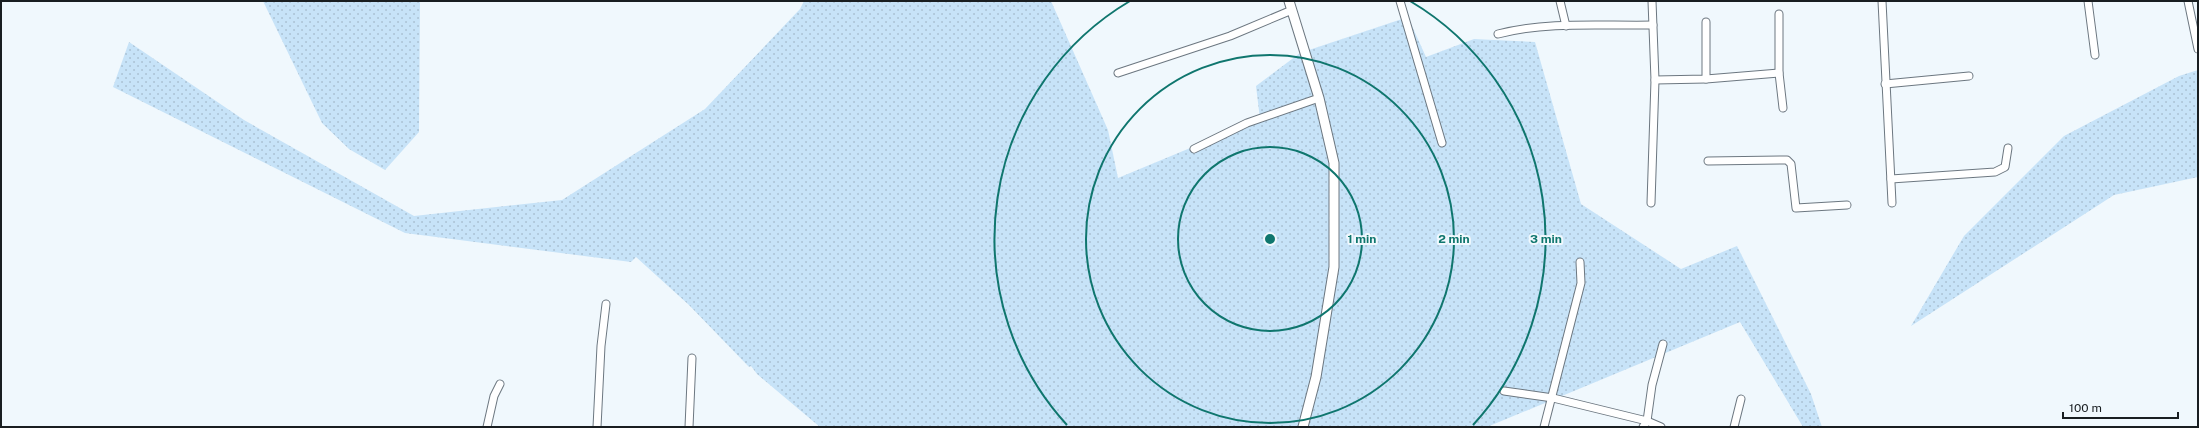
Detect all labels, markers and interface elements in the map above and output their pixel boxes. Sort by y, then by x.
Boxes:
centre of rings [1263,232,1277,246]
text: 1 min [1348,232,1376,246]
text: 2 min [1438,232,1470,246]
text: 3 min [1530,232,1562,246]
scale bar [2063,394,2178,420]
text: 100 m [2069,401,2102,415]

